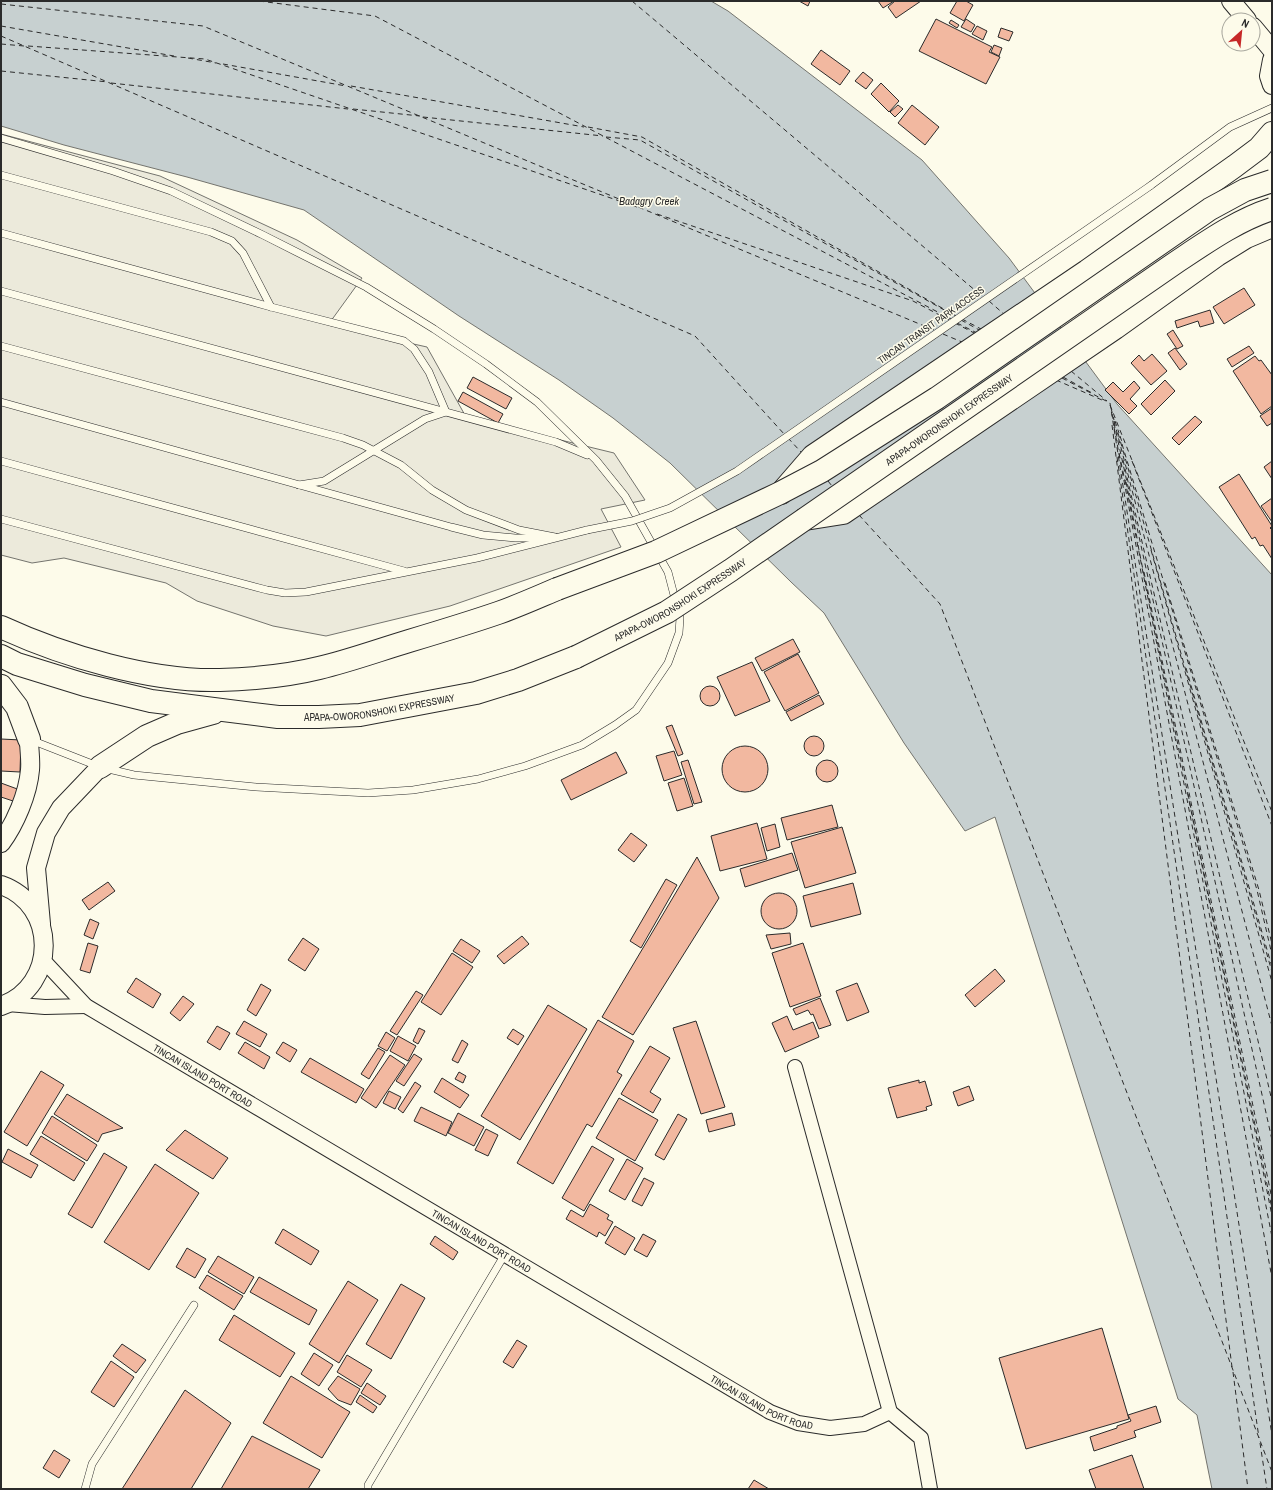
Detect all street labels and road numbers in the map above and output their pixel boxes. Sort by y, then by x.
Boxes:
street label: TINCAN TRANSIT PARK ACCESS [875,283,987,367]
street label: APAPA-OWORONSHOKI EXPRESSWAY [882,370,1016,469]
street label: APAPA-OWORONSHOKI EXPRESSWAY [611,555,749,644]
street label: APAPA-OWORONSHOKI EXPRESSWAY [303,691,456,724]
street label: TINCAN ISLAND PORT ROAD [151,1041,255,1110]
street label: TINCAN ISLAND PORT ROAD [430,1206,534,1275]
street label: TINCAN ISLAND PORT ROAD [708,1372,814,1432]

